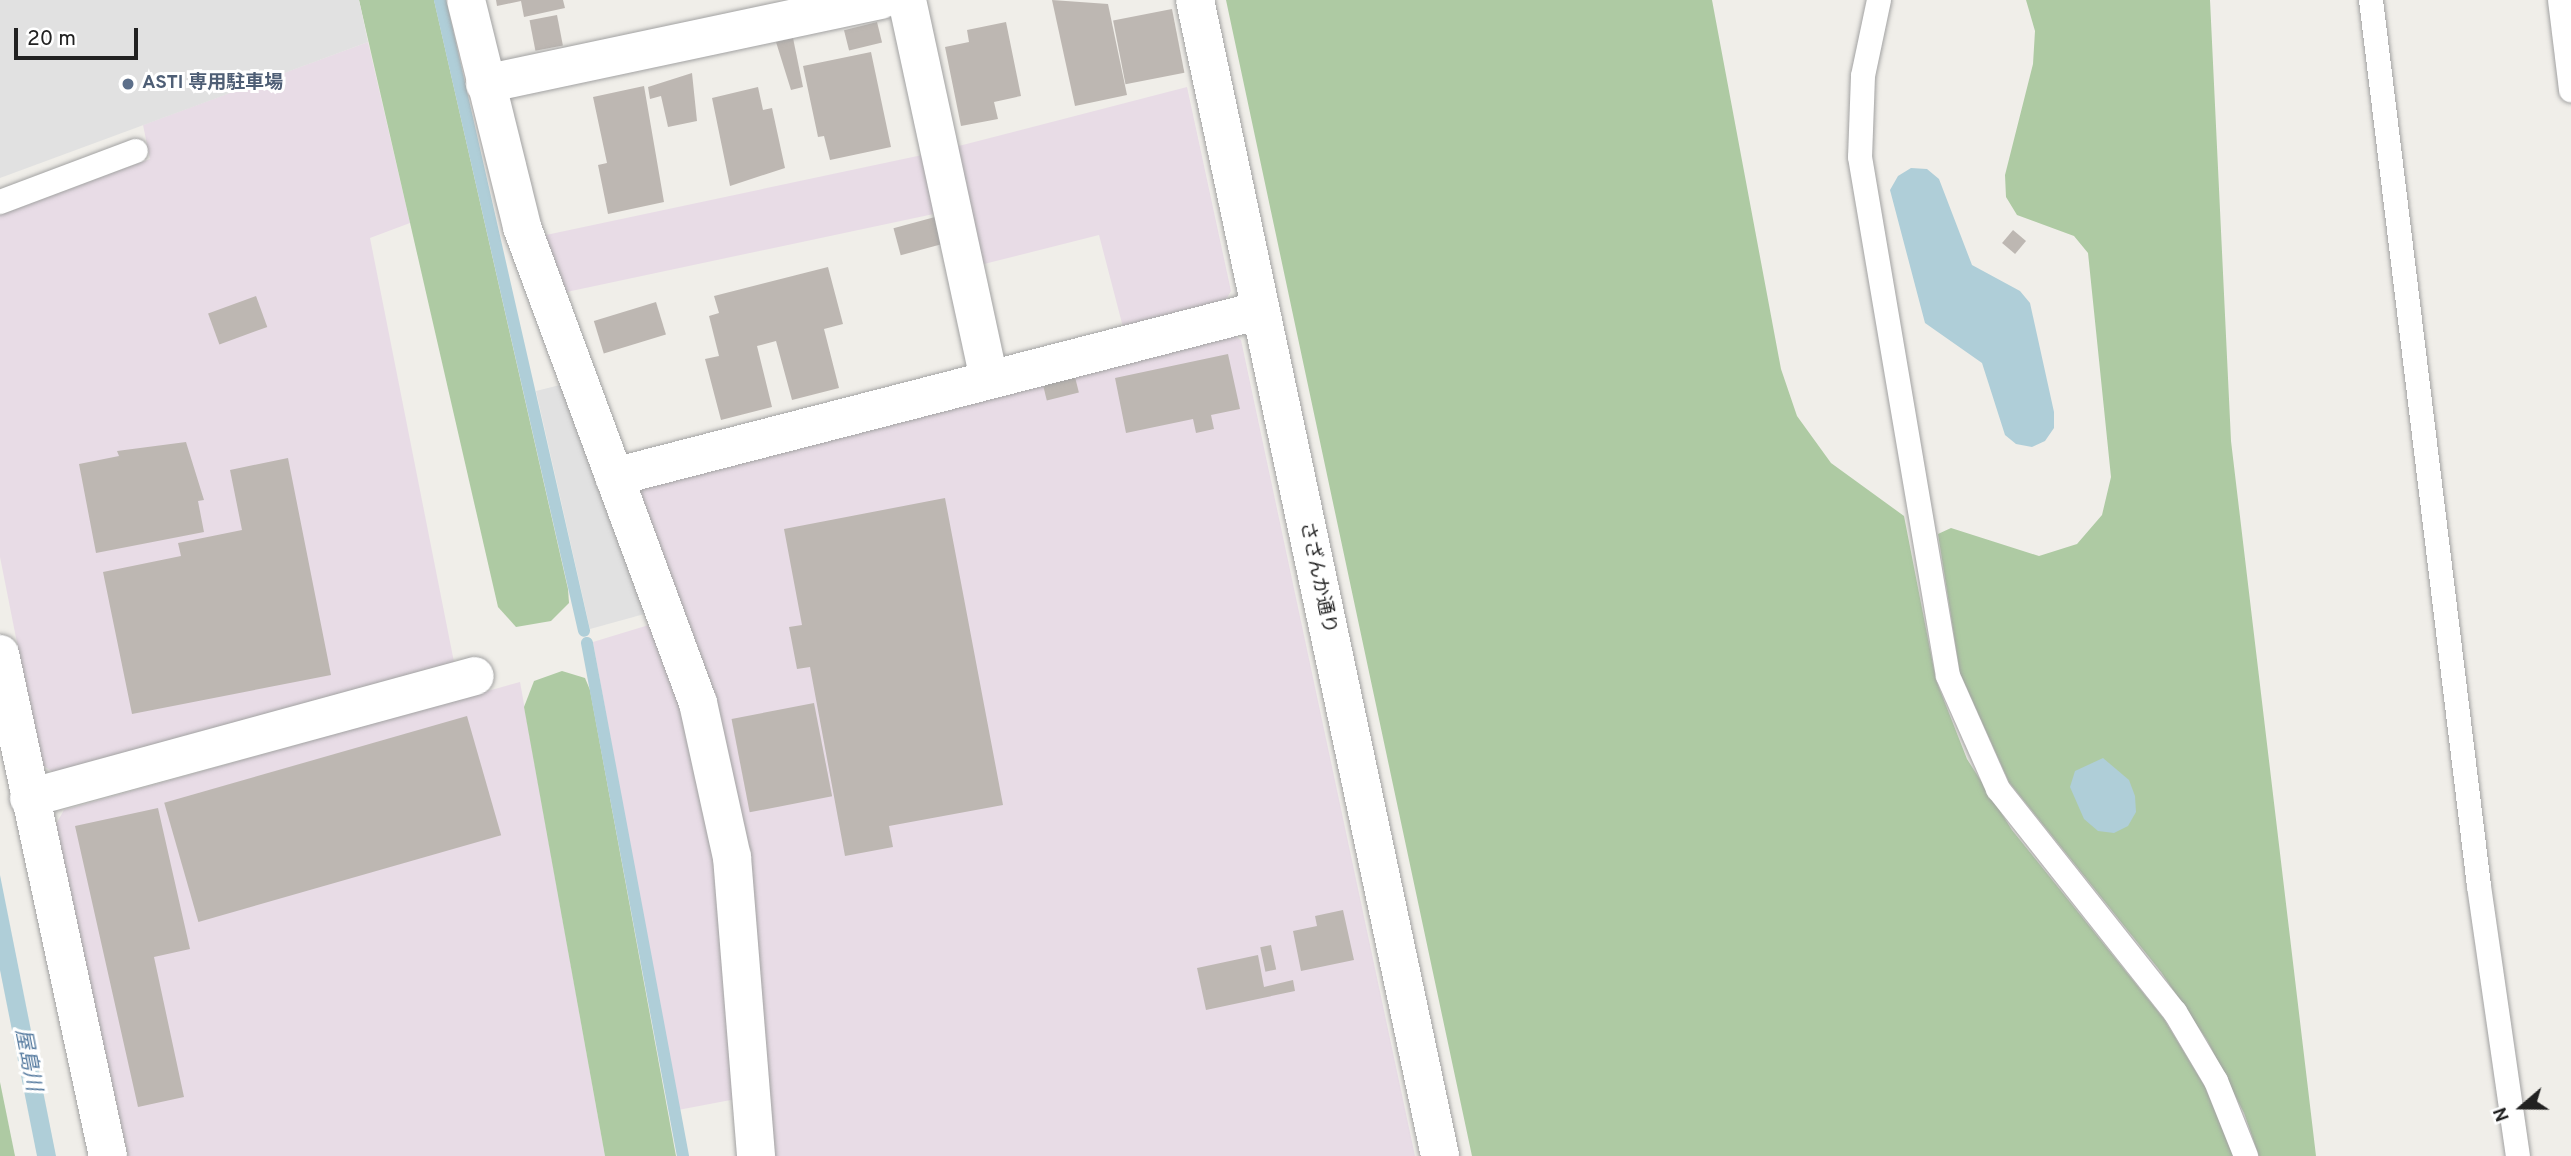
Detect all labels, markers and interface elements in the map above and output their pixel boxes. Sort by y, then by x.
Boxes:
scale bar [18,14,142,58]
text: 20 m [27,26,76,53]
place label: ASTI 専用駐車場 [142,73,283,95]
marker: ASTI 専用駐車場 [120,76,136,92]
street label: さざんか通り [1294,520,1340,636]
water label: 屋島川 [9,1027,45,1093]
north arrow [2487,1072,2557,1142]
text: N [2489,1104,2516,1125]

